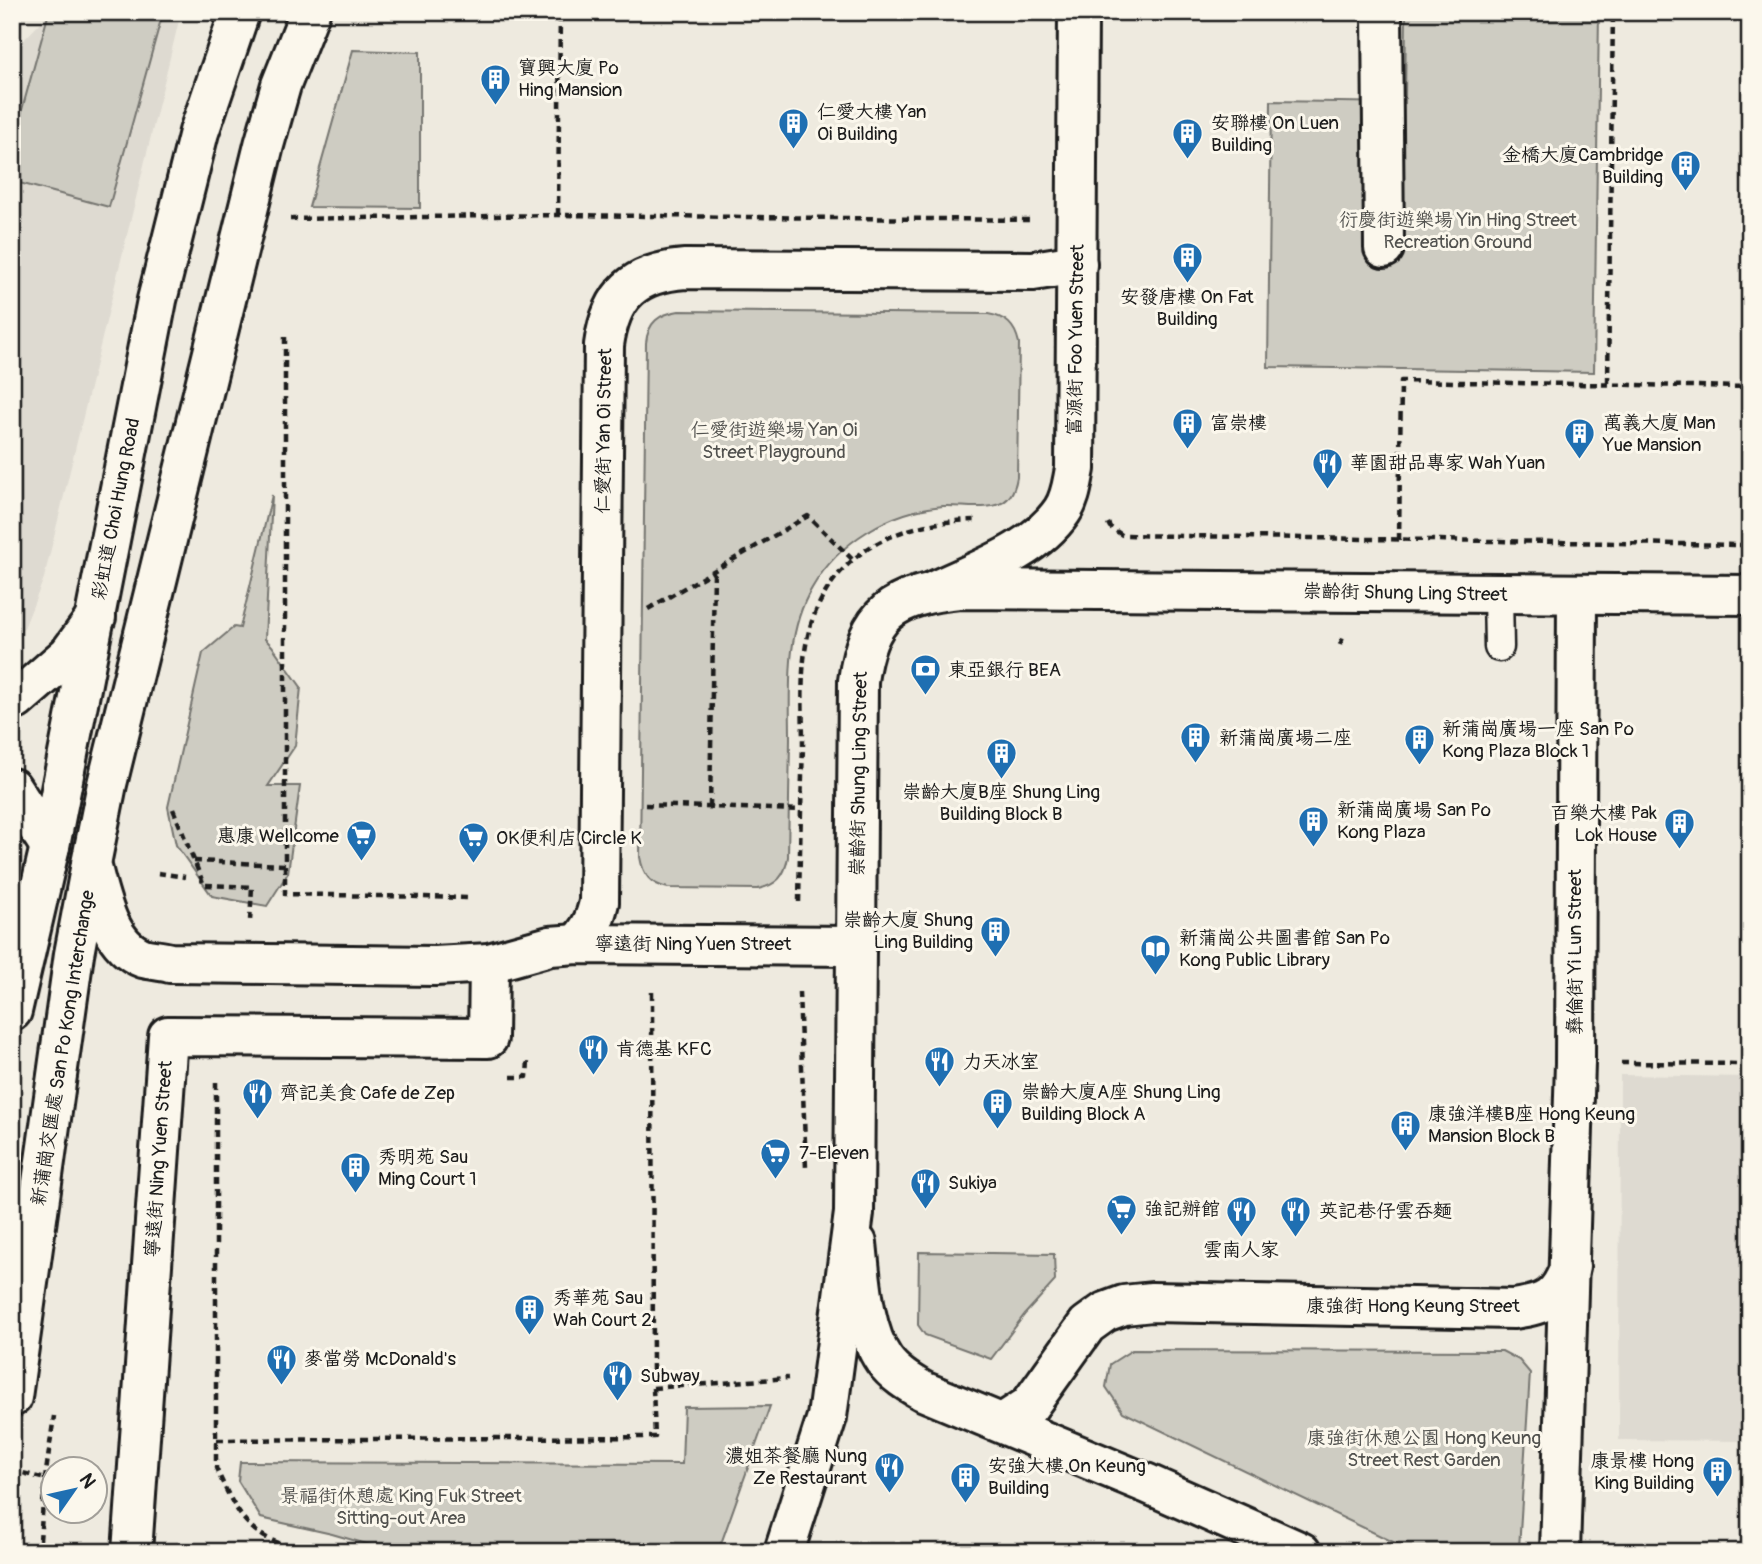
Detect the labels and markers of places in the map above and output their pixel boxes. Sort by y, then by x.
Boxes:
place label: 寶興大廈 Po Hing Mansion [518,56,623,102]
building icon: 寶興大廈 Po Hing Mansion [478,62,512,106]
place label: 仁愛大樓 Yan Oi Building [817,100,926,146]
building icon: 仁愛大樓 Yan Oi Building [777,106,811,150]
place label: 安聯樓 On Luen Building [1211,111,1339,157]
building icon: 安聯樓 On Luen Building [1171,117,1205,161]
place label: 金橋大廈Cambridge Building [1502,143,1664,189]
building icon: 金橋大廈Cambridge Building [1669,149,1703,193]
building icon: 安發唐樓 On Fat Building [1170,241,1204,285]
place label: 安發唐樓 On Fat Building [1120,285,1254,331]
building icon: 富崇樓 [1170,406,1204,450]
place label: 富崇樓 [1210,411,1267,435]
place label: 萬義大廈 Man Yue Mansion [1602,411,1716,457]
building icon: 萬義大廈 Man Yue Mansion [1563,417,1597,461]
restaurant icon: 華園甜品專家 Wah Yuan [1310,446,1344,490]
place label: 華園甜品專家 Wah Yuan [1350,451,1545,475]
bank icon: 東亞銀行 BEA [908,653,942,697]
place label: 東亞銀行 BEA [948,658,1061,682]
place label: 新蒲崗廣場一座 San Po Kong Plaza Block 1 [1442,717,1634,763]
building icon: 新蒲崗廣場二座 [1179,721,1213,765]
building icon: 新蒲崗廣場一座 San Po Kong Plaza Block 1 [1402,723,1436,767]
place label: 新蒲崗廣場二座 [1219,726,1352,750]
building icon: 崇齡大廈B座 Shung Ling Building Block B [984,736,1018,780]
place label: 崇齡大廈B座 Shung Ling Building Block B [902,780,1100,826]
place label: 新蒲崗廣場 San Po Kong Plaza [1337,798,1491,844]
place label: 百樂大樓 Pak Lok House [1550,801,1658,847]
building icon: 新蒲崗廣場 San Po Kong Plaza [1297,804,1331,848]
building icon: 百樂大樓 Pak Lok House [1663,807,1697,851]
supermarket icon: 惠康 Wellcome [345,819,379,863]
supermarket icon: OK便利店 Circle K [456,821,490,865]
place label: 惠康 Wellcome [217,824,340,848]
place label: OK便利店 Circle K [496,826,642,850]
place label: 崇齡大廈 Shung Ling Building [843,908,973,954]
building icon: 崇齡大廈 Shung Ling Building [979,914,1013,958]
place label: 新蒲崗公共圖書館 San Po Kong Public Library [1179,926,1390,972]
library icon: 新蒲崗公共圖書館 San Po Kong Public Library [1139,932,1173,976]
restaurant icon: 肯德基 KFC [576,1032,610,1076]
place label: 肯德基 KFC [616,1037,712,1061]
restaurant icon: 力天冰室 [923,1045,957,1089]
place label: 力天冰室 [963,1050,1039,1074]
restaurant icon: 齊記美食 Cafe de Zep [240,1076,274,1120]
place label: 崇齡大廈A座 Shung Ling Building Block A [1021,1080,1221,1126]
place label: 齊記美食 Cafe de Zep [280,1081,455,1105]
building icon: 崇齡大廈A座 Shung Ling Building Block A [981,1086,1015,1130]
place label: 康強洋樓B座 Hong Keung Mansion Block B [1428,1102,1635,1148]
building icon: 康強洋樓B座 Hong Keung Mansion Block B [1388,1108,1422,1152]
supermarket icon: 7-Eleven [759,1136,793,1180]
place label: 7-Eleven [799,1141,869,1165]
place label: 秀明苑 Sau Ming Court 1 [378,1145,477,1191]
building icon: 秀明苑 Sau Ming Court 1 [338,1151,372,1195]
restaurant icon: Sukiya [908,1166,942,1210]
place label: Sukiya [948,1171,997,1195]
supermarket icon: 強記辦館 [1104,1192,1138,1236]
restaurant icon: 雲南人家 [1224,1194,1258,1238]
restaurant icon: 英記巷仔雲吞麵 [1279,1194,1313,1238]
place label: 強記辦館 [1144,1197,1220,1221]
place label: 英記巷仔雲吞麵 [1319,1199,1452,1223]
place label: 雲南人家 [1203,1238,1279,1262]
place label: 秀華苑 Sau Wah Court 2 [553,1286,652,1332]
building icon: 秀華苑 Sau Wah Court 2 [513,1292,547,1336]
restaurant icon: 麥當勞 McDonald's [264,1342,298,1386]
place label: 麥當勞 McDonald's [304,1347,457,1371]
restaurant icon: Subway [600,1359,634,1403]
place label: Subway [640,1364,700,1388]
place label: 濃姐茶餐廳 Nung Ze Restaurant [725,1444,867,1490]
place label: 康景樓 Hong King Building [1591,1449,1694,1495]
restaurant icon: 濃姐茶餐廳 Nung Ze Restaurant [873,1450,907,1494]
place label: 安強大樓 On Keung Building [988,1454,1146,1500]
building icon: 康景樓 Hong King Building [1700,1455,1734,1499]
building icon: 安強大樓 On Keung Building [948,1460,982,1504]

